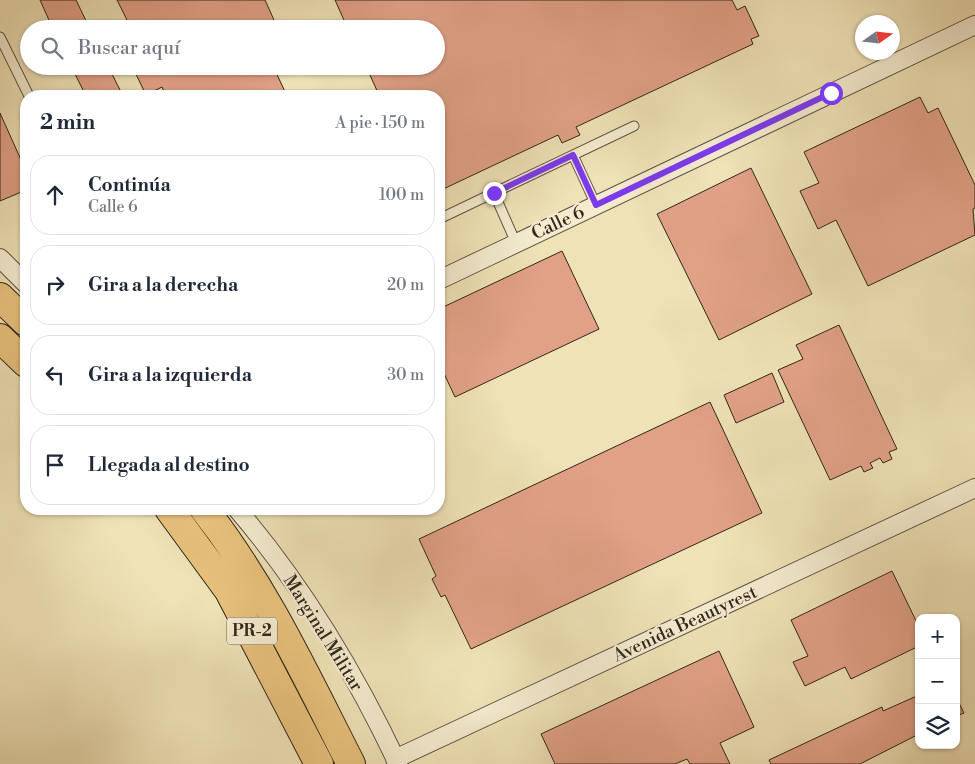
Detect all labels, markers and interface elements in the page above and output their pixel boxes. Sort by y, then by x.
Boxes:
north arrow [855,15,900,60]
search box [20,20,445,75]
icon: search [38,34,66,62]
text: Buscar aquí [78,36,180,60]
route start [820,82,843,105]
text: 2 min [40,110,95,136]
text: A pie · 150 m [335,113,425,133]
text: Continúa [88,173,171,197]
icon: ahead [41,181,69,209]
route end [483,182,506,205]
text: 100 m [379,185,424,205]
text: Calle 6 [88,197,138,217]
street label: Calle 6 [528,201,588,245]
icon: right [41,271,69,299]
text: Gira a la derecha [88,273,238,297]
text: 20 m [387,275,424,295]
icon: left [41,361,69,389]
text: Gira a la izquierda [88,363,252,387]
text: 30 m [387,365,424,385]
icon: arrive [41,451,69,479]
text: Llegada al destino [88,453,250,477]
street label: Marginal Militar [278,570,368,696]
street label: Avenida Beautyrest [608,580,761,668]
map controls [915,614,960,749]
button: + [915,614,960,659]
road number: PR-2 [227,618,277,644]
button: − [915,659,960,704]
button: layers [915,704,960,749]

